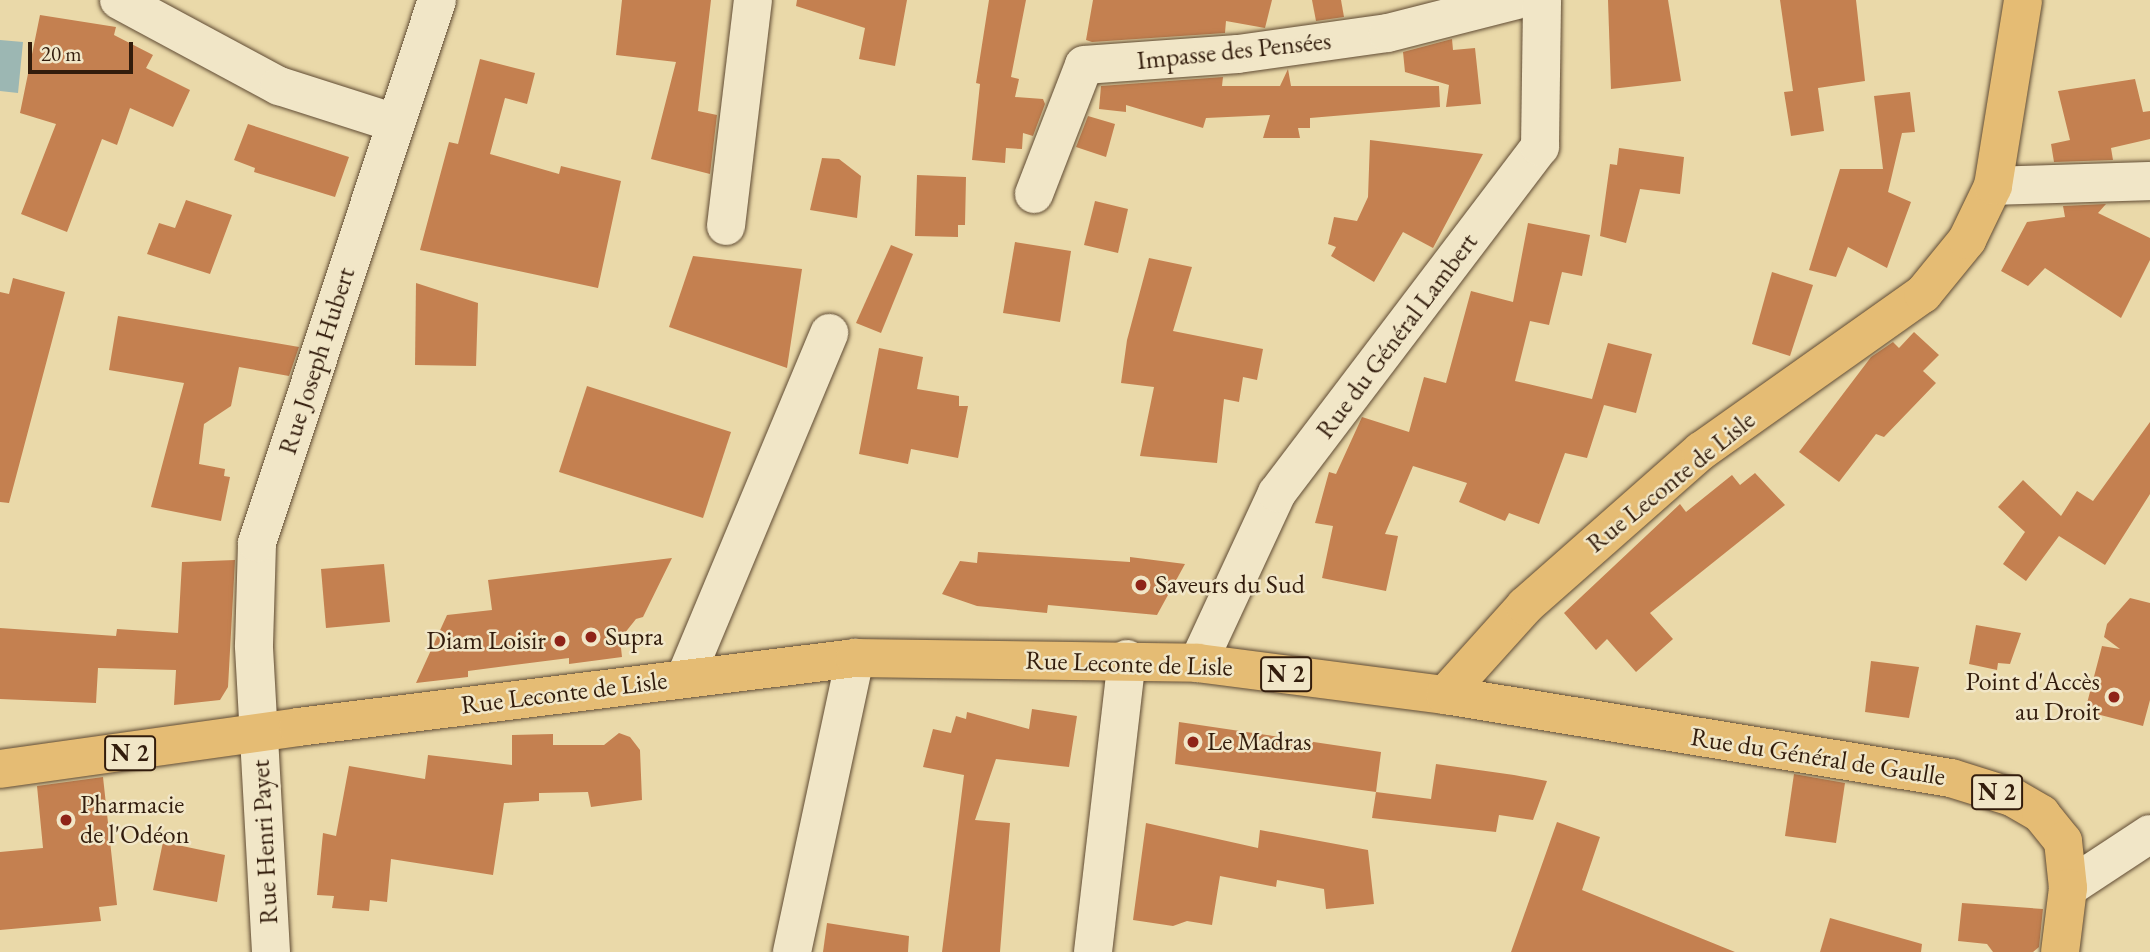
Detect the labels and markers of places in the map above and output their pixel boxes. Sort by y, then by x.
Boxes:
place label: Saveurs du Sud [1155,569,1305,601]
marker: Saveurs du Sud [1133,577,1149,593]
place label: Supra [605,621,663,653]
place label: Diam Loisir [426,625,546,657]
marker: Supra [583,629,599,645]
marker: Diam Loisir [552,633,568,649]
place label: Point d'Accès au Droit [1966,666,2100,728]
marker: Point d'Accès au Droit [2106,689,2122,705]
place label: Le Madras [1207,726,1311,758]
marker: Le Madras [1185,734,1201,750]
place label: Pharmacie de l'Odéon [80,789,189,850]
marker: Pharmacie de l'Odéon [58,812,74,828]

